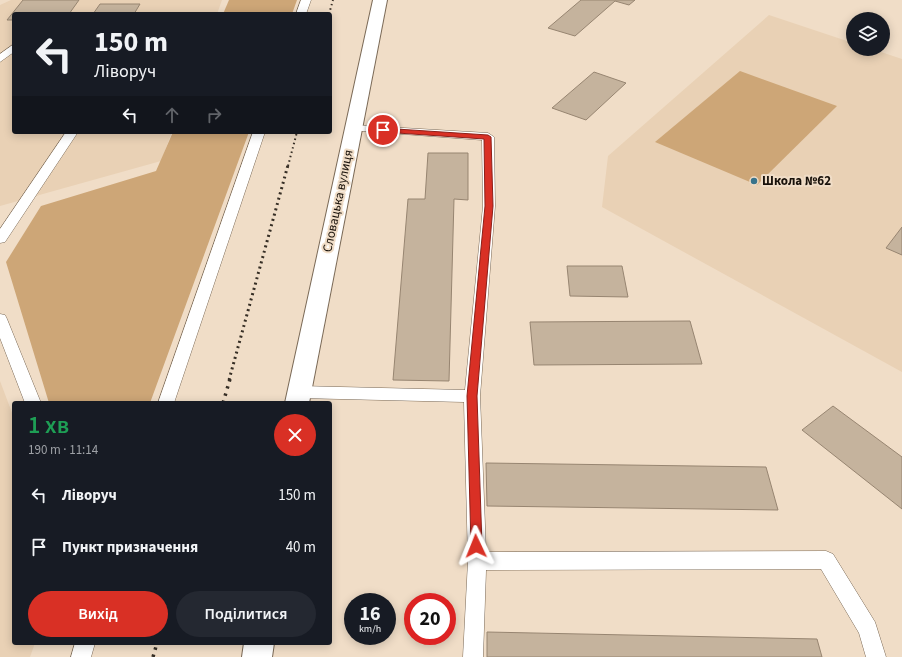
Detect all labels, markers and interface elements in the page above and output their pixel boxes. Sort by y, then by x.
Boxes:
map controls [846,12,890,56]
button: layers [846,12,890,56]
text: 150 m [94,22,168,62]
icon: left [28,28,80,80]
text: Ліворуч [94,59,156,84]
icon: left [119,104,141,126]
icon: ahead [161,104,183,126]
icon: right [203,104,225,126]
pin [366,113,400,147]
icon: arrive [372,119,394,141]
street label: Словацька вулиця [318,148,358,254]
place label: Школа №62 [762,172,831,190]
marker: Школа №62 [749,176,759,186]
text: 1 хв [28,408,69,443]
button: close [274,414,316,456]
text: 190 m · 11:14 [28,441,98,459]
icon: left [28,484,50,506]
text: Ліворуч [62,485,117,506]
text: 150 m [278,485,316,506]
position arrow [455,525,497,567]
icon: arrive [28,536,50,558]
text: Пункт призначення [62,537,198,558]
text: 40 m [286,537,316,558]
button: Вихід [28,591,168,637]
button: Поділитися [176,591,316,637]
speed limit sign: 20 [404,593,456,645]
text: 16 [359,600,381,628]
text: km/h [359,622,381,636]

